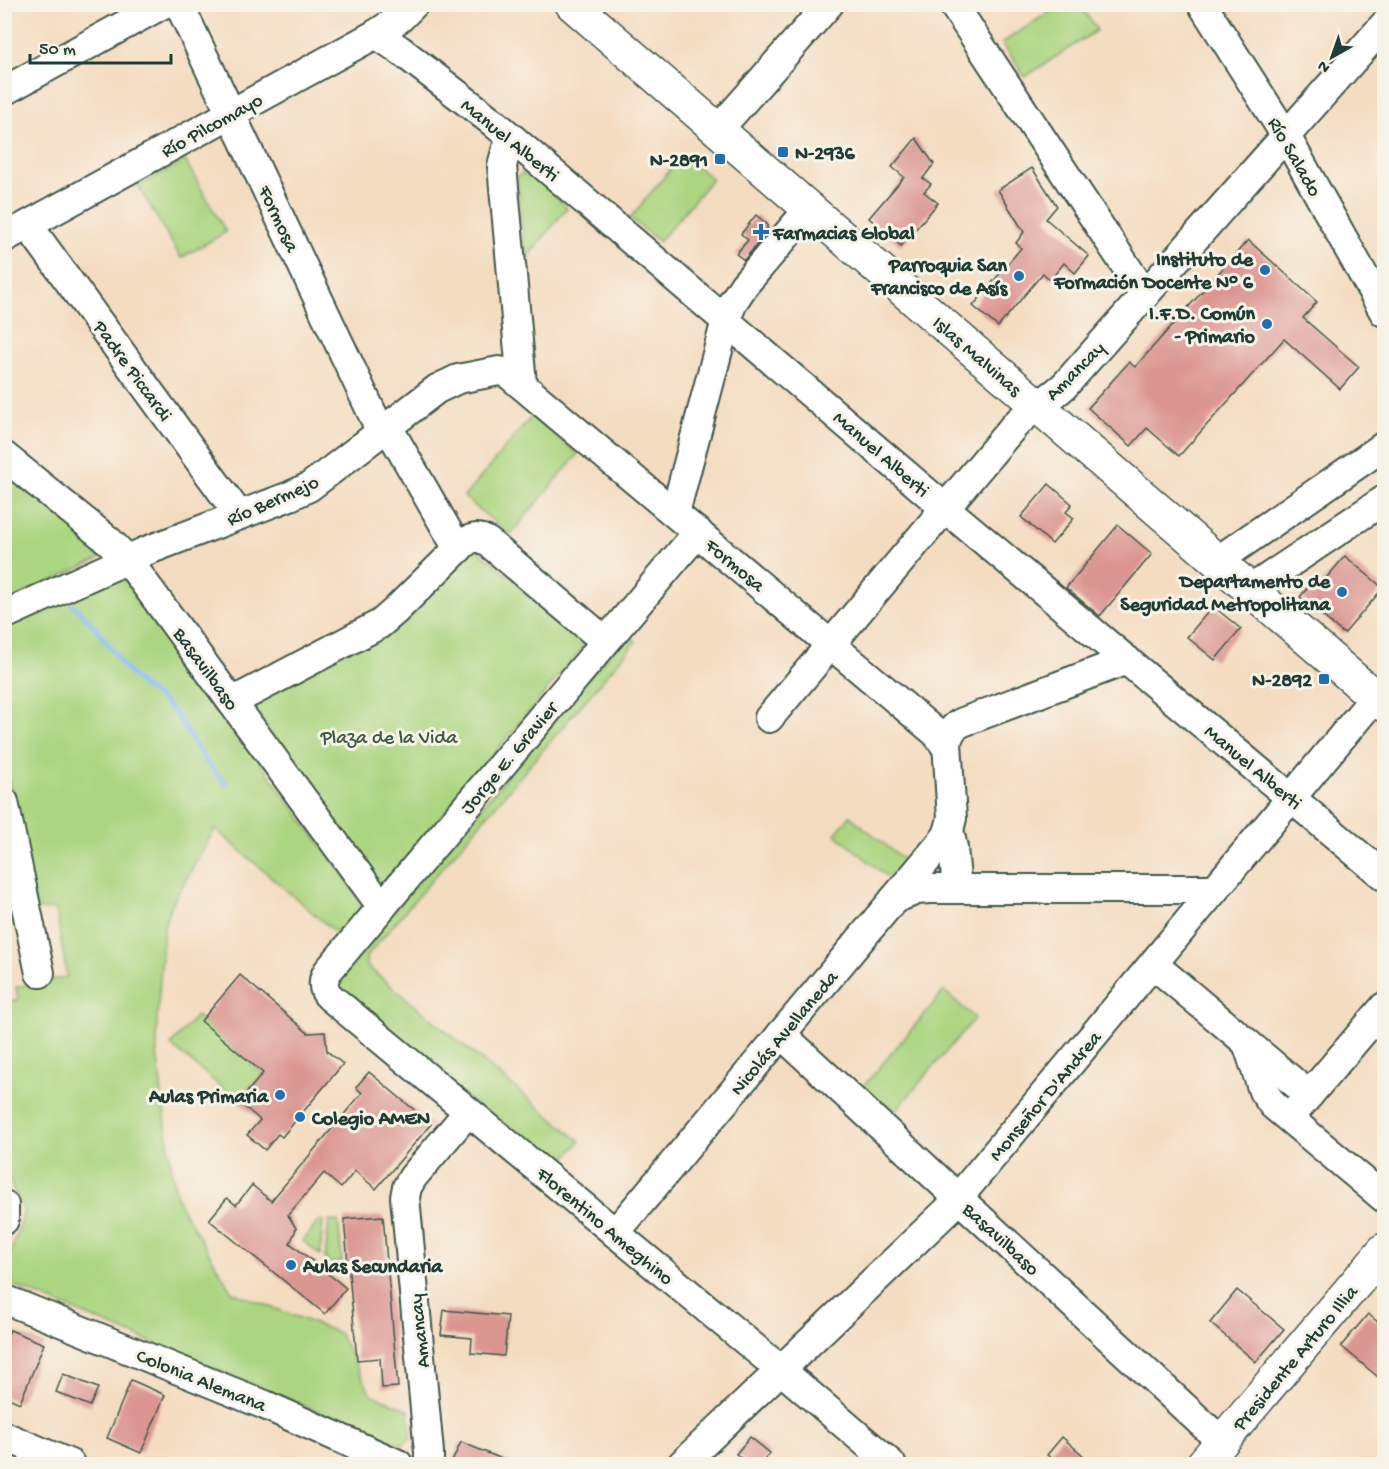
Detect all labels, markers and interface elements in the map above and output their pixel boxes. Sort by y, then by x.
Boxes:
scale bar [30,27,171,65]
north arrow [1302,27,1362,87]
text: 50 m [39,40,76,61]
text: N [1314,55,1335,76]
street label: Río Pilcomayo [158,90,267,164]
street label: Manuel Alberti [455,95,563,188]
street label: Río Salado [1261,114,1325,202]
place label: N-2936 [795,144,856,167]
marker: N-2936 [776,145,790,159]
place label: N-2891 [650,151,708,174]
marker: N-2891 [713,152,727,166]
street label: Formosa [251,182,303,257]
place label: Farmacias Global [772,224,915,247]
marker: Farmacias Global [754,225,768,239]
place label: Instituto de Formación Docente N° 6 [1053,250,1254,296]
place label: Parroquia San Francisco de Asís [870,256,1009,302]
marker: Instituto de Formación Docente N° 6 [1258,263,1272,277]
marker: Parroquia San Francisco de Asís [1012,269,1026,283]
place label: I.F.D. Común - Primario [1149,304,1256,350]
street label: Islas Malvinas [927,313,1025,403]
street label: Padre Piccardi [86,316,176,427]
marker: I.F.D. Común - Primario [1260,317,1274,331]
street label: Amancay [1042,338,1111,407]
street label: Manuel Alberti [827,408,933,504]
street label: Río Bermejo [224,472,323,533]
street label: Formosa [698,534,769,599]
place label: Departamento de Seguridad Metropolitana [1120,572,1331,618]
marker: Departamento de Seguridad Metropolitana [1335,585,1349,599]
street label: Basavilbaso [166,623,242,716]
place label: N-2892 [1252,671,1312,694]
marker: N-2892 [1317,672,1331,686]
street label: Jorge E. Gravier [457,697,566,820]
street label: Manuel Alberti [1198,721,1305,816]
park label: Plaza de la Vida [320,728,458,751]
street label: Nicolás Avellaneda [727,967,845,1101]
street label: Monseñor D'Andrea [986,1027,1108,1167]
place label: Aulas Primaria [148,1087,269,1110]
marker: Aulas Primaria [273,1088,287,1102]
place label: Colegio AMEN [311,1109,430,1132]
marker: Colegio AMEN [293,1110,307,1124]
street label: Florentino Ameghino [530,1163,677,1292]
street label: Basavilbaso [956,1198,1043,1282]
place label: Aulas Secundaria [302,1257,443,1280]
marker: Aulas Secundaria [284,1258,298,1272]
street label: Presidente Arturo Illia [1229,1281,1365,1437]
street label: Amancay [406,1292,437,1369]
street label: Colonia Alemana [132,1346,270,1419]

